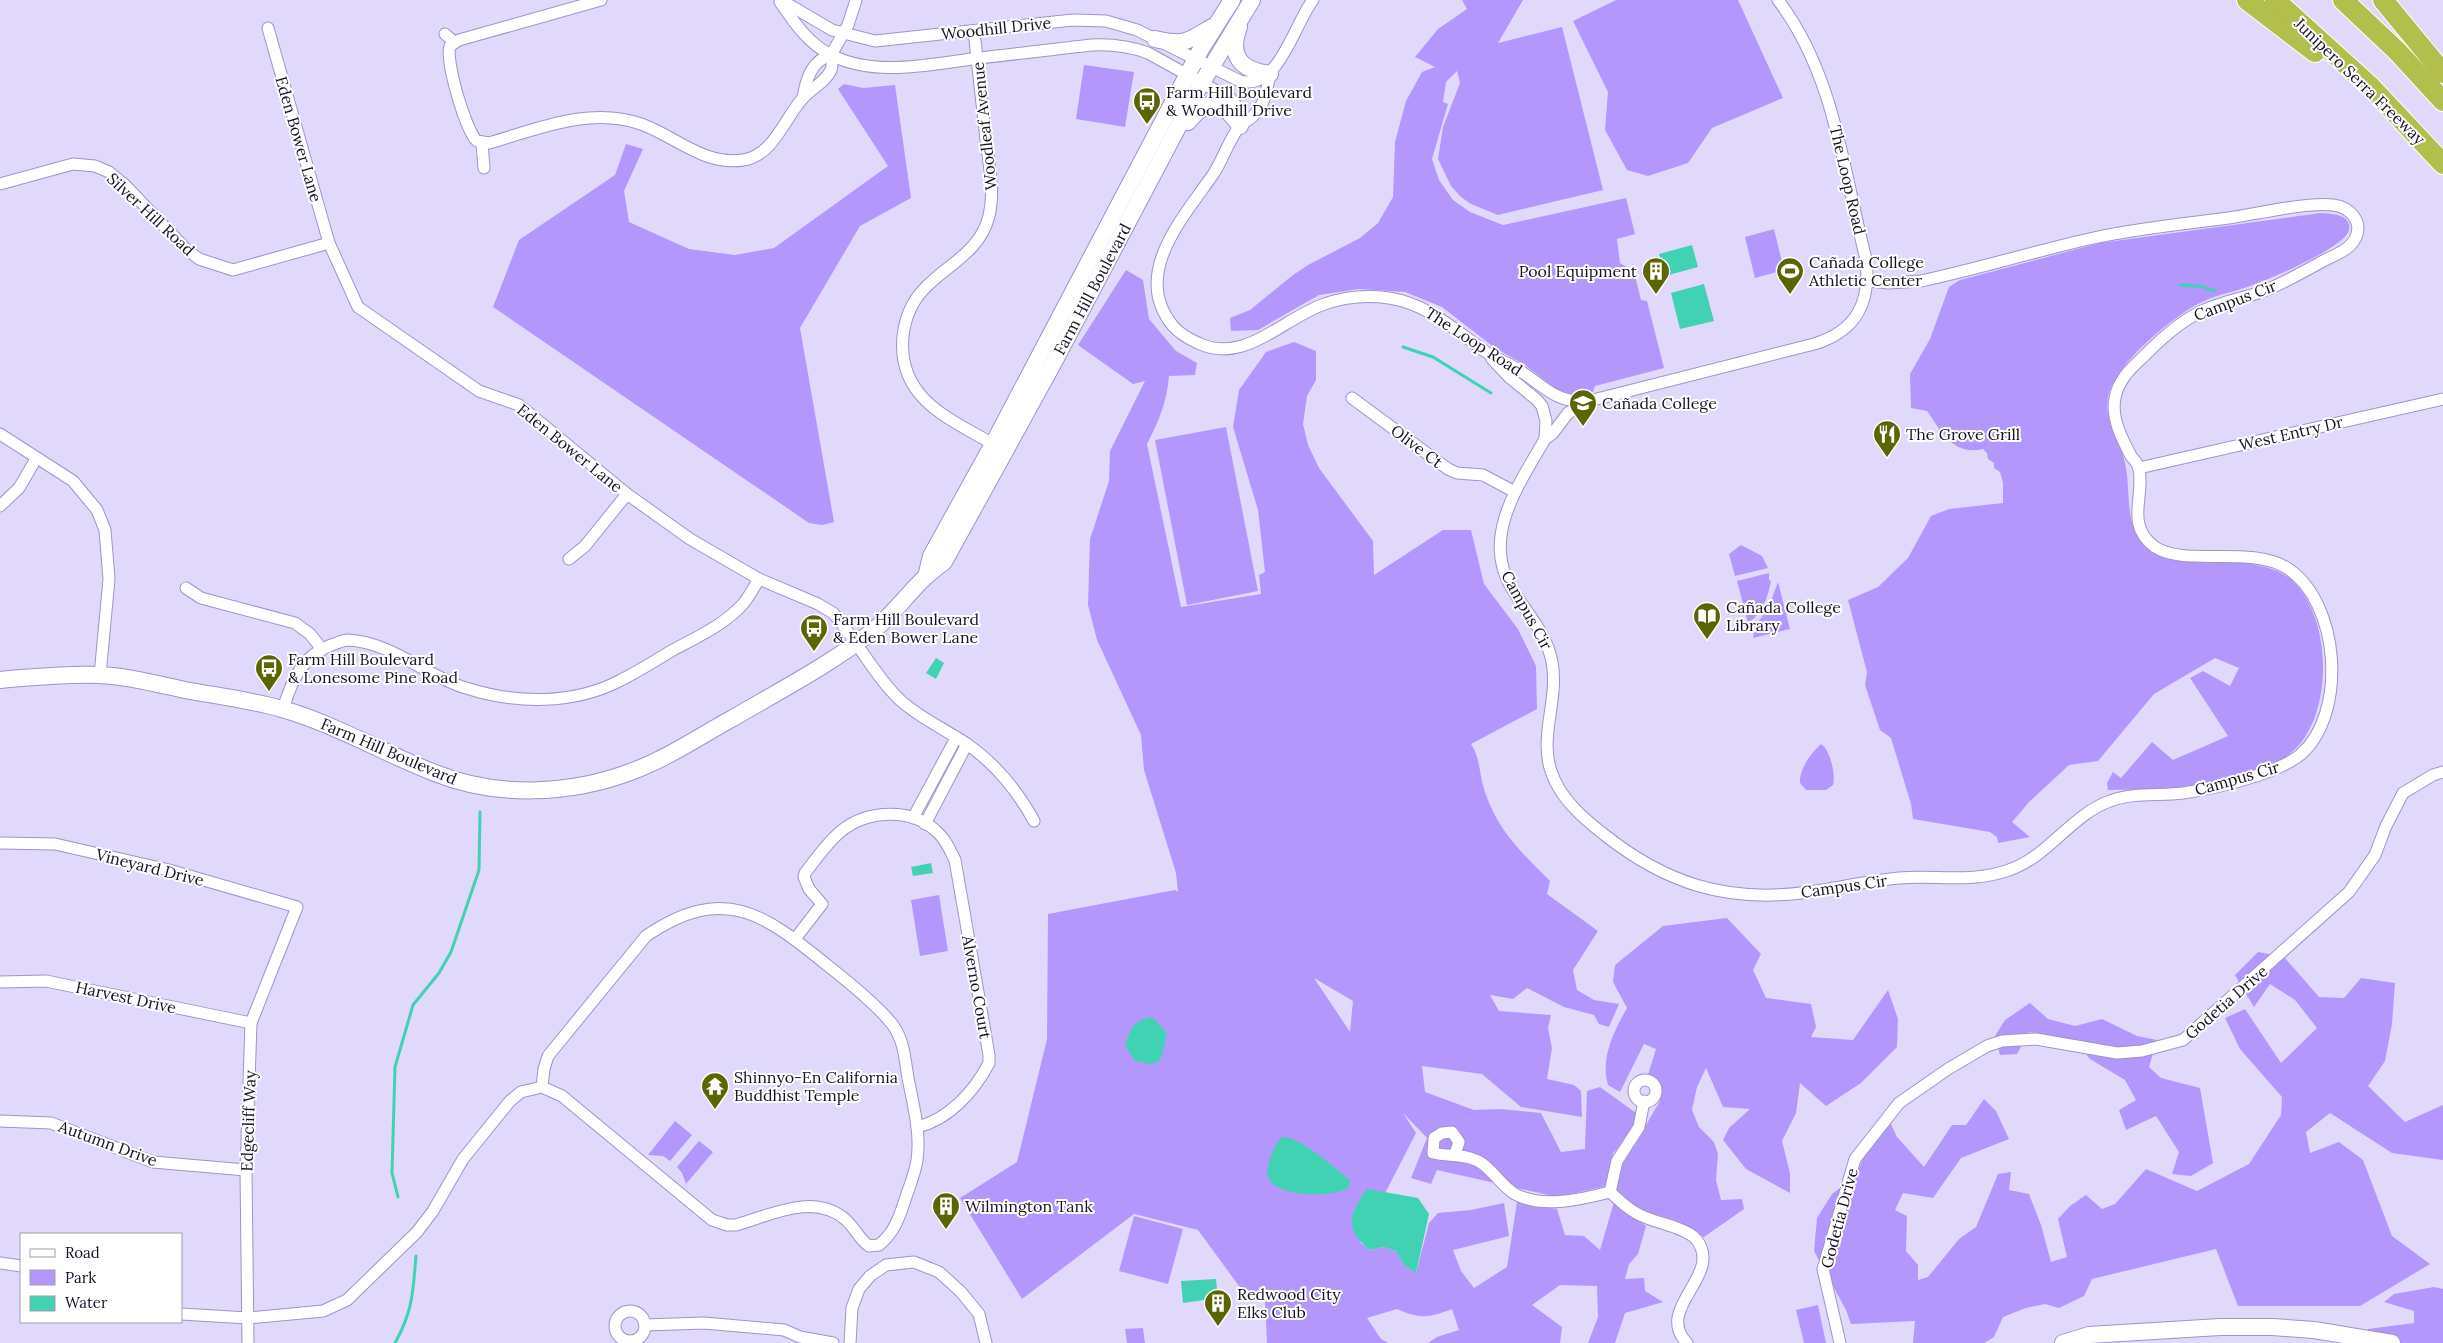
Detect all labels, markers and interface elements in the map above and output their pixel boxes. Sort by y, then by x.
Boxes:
street label: Woodhill Drive [940,12,1052,44]
street label: Junipero Serra Freeway [2290,13,2430,149]
street label: Woodleaf Avenue [967,61,1001,191]
street label: Eden Bower Lane [271,74,327,205]
place label: Farm Hill Boulevard & Woodhill Drive [1166,82,1312,120]
bus stop icon: Farm Hill Boulevard & Woodhill Drive [1132,86,1162,125]
street label: The Loop Road [1826,123,1870,237]
street label: Silver Hill Road [103,168,199,260]
street label: Farm Hill Boulevard [1049,219,1135,358]
place label: Cañada College Athletic Center [1808,252,1924,290]
building icon: Pool Equipment [1641,256,1671,295]
sports icon: Cañada College Athletic Center [1775,256,1805,295]
place label: Pool Equipment [1519,261,1638,281]
street label: Campus Cir [2191,275,2279,325]
street label: The Loop Road [1422,302,1527,380]
school or university icon: Cañada College [1568,388,1598,427]
place label: Cañada College [1602,393,1717,413]
street label: Eden Bower Lane [513,399,627,497]
street label: West Entry Dr [2237,411,2345,455]
restaurant icon: The Grove Grill [1872,419,1902,458]
street label: Olive Ct [1387,420,1448,472]
place label: The Grove Grill [1906,424,2020,444]
street label: Campus Cir [1497,567,1557,653]
place label: Cañada College Library [1726,597,1841,635]
library icon: Cañada College Library [1692,601,1722,640]
place label: Farm Hill Boulevard & Eden Bower Lane [833,609,979,647]
bus stop icon: Farm Hill Boulevard & Eden Bower Lane [799,613,829,652]
place label: Farm Hill Boulevard & Lonesome Pine Road [288,649,459,687]
bus stop icon: Farm Hill Boulevard & Lonesome Pine Road [254,653,284,692]
street label: Farm Hill Boulevard [318,713,460,789]
street label: Campus Cir [2192,756,2282,800]
street label: Vineyard Drive [93,844,206,890]
street label: Campus Cir [1799,870,1889,902]
street label: Alverno Court [958,933,996,1041]
street label: Godetia Drive [2181,961,2272,1043]
street label: Harvest Drive [74,977,178,1017]
place label: Shinnyo-En California Buddhist Temple [734,1067,898,1105]
street label: Edgecliff Way [236,1069,260,1172]
temple icon: Shinnyo-En California Buddhist Temple [700,1071,730,1110]
street label: Autumn Drive [55,1116,160,1170]
street label: Godetia Drive [1816,1165,1862,1270]
building icon: Wilmington Tank [931,1191,961,1230]
place label: Wilmington Tank [965,1196,1093,1216]
legend [20,1233,182,1323]
text: Road [65,1243,100,1262]
text: Park [65,1268,96,1287]
place label: Redwood City Elks Club [1237,1284,1341,1322]
building icon: Redwood City Elks Club [1203,1288,1233,1327]
text: Water [65,1293,108,1312]

